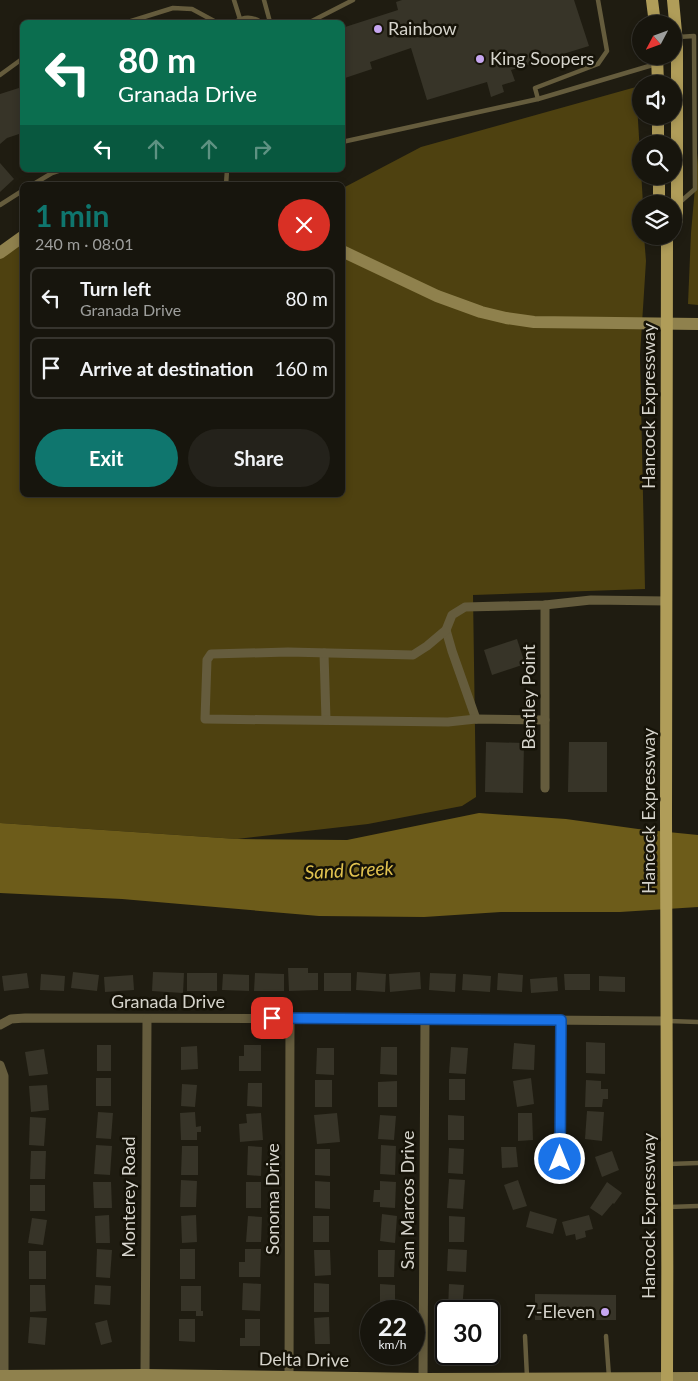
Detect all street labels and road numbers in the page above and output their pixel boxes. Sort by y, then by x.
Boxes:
street label: Hancock Expressway [637,322,659,489]
street label: Bentley Point [517,644,539,750]
street label: Hancock Expressway [637,727,659,894]
street label: Granada Drive [111,990,225,1012]
street label: San Marcos Drive [396,1131,418,1269]
street label: Hancock Expressway [637,1132,659,1299]
street label: Monterey Road [117,1136,139,1258]
street label: Sonoma Drive [261,1143,283,1255]
street label: Delta Drive [259,1347,349,1371]

